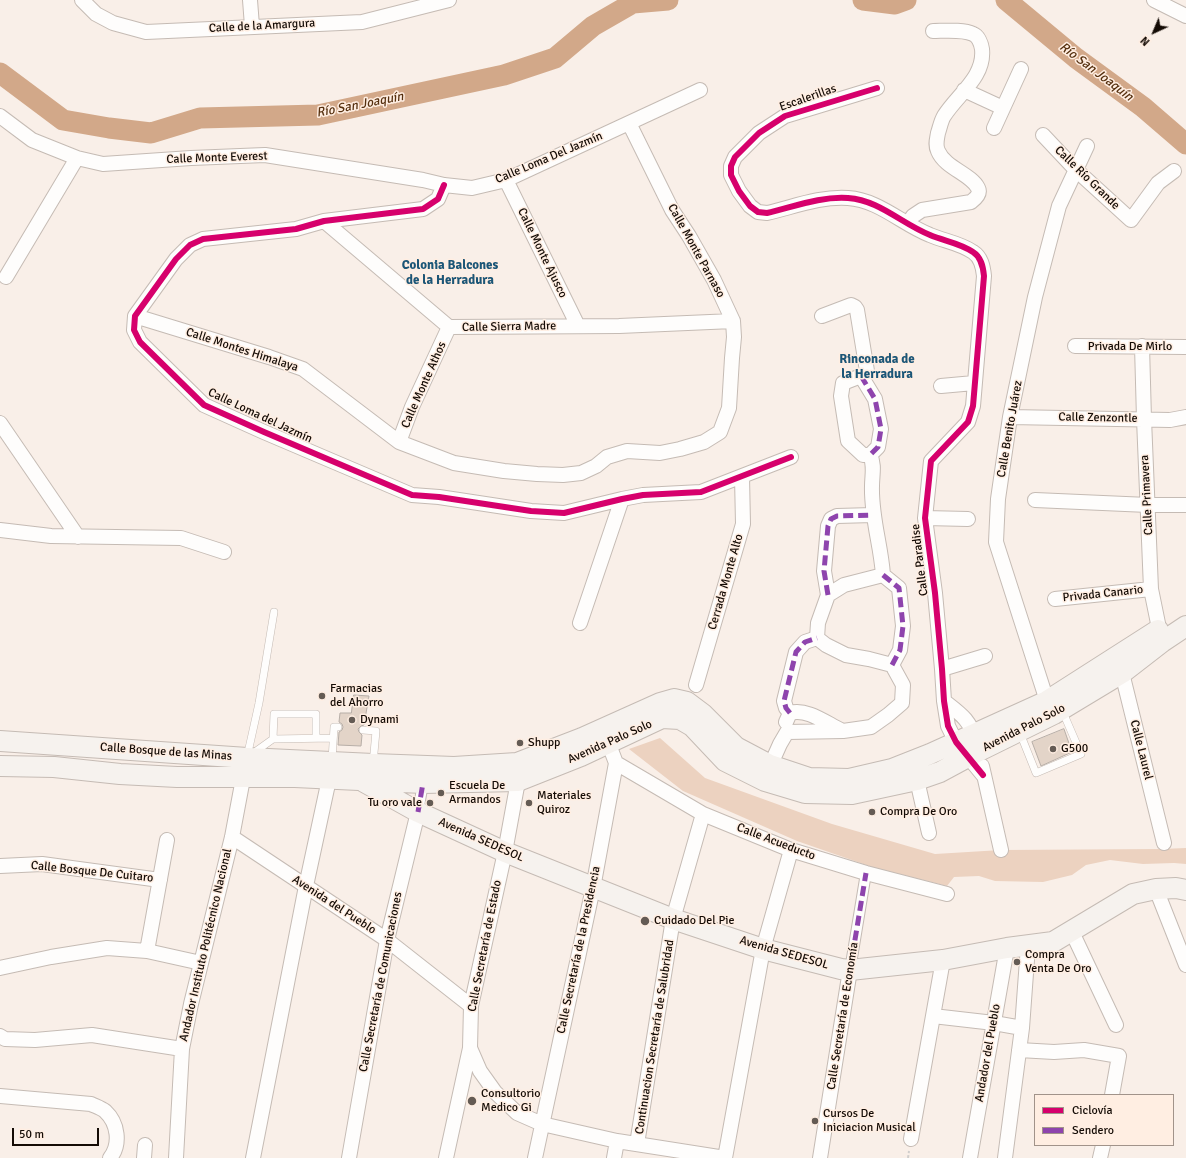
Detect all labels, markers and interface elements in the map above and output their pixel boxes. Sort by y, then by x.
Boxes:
north arrow [1134,12,1174,52]
street label: Calle de la Amargura [208,16,316,36]
text: N [1138,34,1153,48]
water label: Río San Joaquín [1056,39,1136,105]
street label: Escalerillas [778,82,838,114]
water label: Río San Joaquín [315,89,405,121]
street label: Calle Loma Del Jazmín [493,129,605,187]
street label: Calle Río Grande [1051,143,1123,213]
street label: Calle Monte Everest [166,149,268,167]
street label: Calle Monte Parnaso [664,202,728,300]
street label: Calle Monte Ajusco [514,206,570,300]
district label: Colonia Balcones de la Herradura [402,258,498,289]
street label: Calle Sierra Madre [462,319,556,335]
street label: Calle Montes Himalaya [184,325,300,375]
street label: Calle Monte Athos [398,339,450,431]
street label: Privada De Mirlo [1088,340,1172,354]
district label: Rinconada de la Herradura [839,352,915,383]
street label: Calle Benito Juárez [994,379,1026,479]
street label: Calle Loma del Jazmín [205,385,315,447]
street label: Calle Zenzontle [1058,410,1138,426]
street label: Calle Primavera [1138,454,1156,536]
street label: Calle Paradise [908,523,932,597]
street label: Cerrada Monte Alto [705,532,747,632]
street label: Privada Canario [1062,583,1144,605]
place label: Farmacias del Ahorro [330,682,383,710]
marker: Farmacias del Ahorro [317,691,327,701]
street label: Avenida Palo Solo [980,701,1068,755]
place label: Dynami [360,713,399,727]
marker: Dynami [347,715,357,725]
street label: Avenida Palo Solo [566,717,654,767]
street label: Calle Laurel [1127,719,1155,781]
place label: Shupp [528,736,560,750]
marker: Shupp [515,738,525,748]
street label: Calle Bosque de las Minas [100,740,232,764]
place label: G500 [1061,742,1088,756]
marker: G500 [1048,744,1058,754]
place label: Escuela De Armandos [449,779,505,807]
marker: Escuela De Armandos [436,788,446,798]
place label: Materiales Quiroz [537,789,591,817]
place label: Tu oro vale [368,796,422,810]
marker: Tu oro vale [425,798,435,808]
marker: Materiales Quiroz [524,798,534,808]
place label: Compra De Oro [880,805,957,819]
marker: Compra De Oro [867,807,877,817]
street label: Avenida SEDESOL [436,815,526,865]
street label: Calle Acueducto [735,820,817,864]
street label: Andador Instituto Politécnico Nacional [177,847,235,1043]
street label: Calle Bosque De Cuitaro [30,858,154,886]
street label: Calle Secretaría de la Presidencia [554,865,604,1035]
street label: Avenida del Pueblo [289,873,379,937]
street label: Calle Secretaría de Estado [465,879,505,1013]
street label: Calle Secretaría de Comunicaciones [356,891,406,1073]
place label: Cuidado Del Pie [654,914,735,928]
marker: Cuidado Del Pie [639,915,651,927]
street label: Avenida SEDESOL [738,933,830,973]
street label: Continuacion Secretaría de Salubridad [632,939,678,1135]
street label: Calle Secretaría de Economía [824,941,862,1091]
place label: Compra Venta De Oro [1025,948,1092,976]
marker: Compra Venta De Oro [1012,957,1022,967]
street label: Andador del Pueblo [972,1003,1004,1103]
place label: Consultorio Medico Gi [481,1087,541,1115]
legend [1034,1094,1174,1146]
marker: Consultorio Medico Gi [466,1095,478,1107]
text: Ciclovía [1072,1103,1113,1118]
place label: Cursos De Iniciacion Musical [823,1107,916,1135]
marker: Cursos De Iniciacion Musical [810,1116,820,1126]
scale bar [14,1120,101,1146]
text: Sendero [1072,1123,1114,1138]
text: 50 m [19,1127,44,1142]

